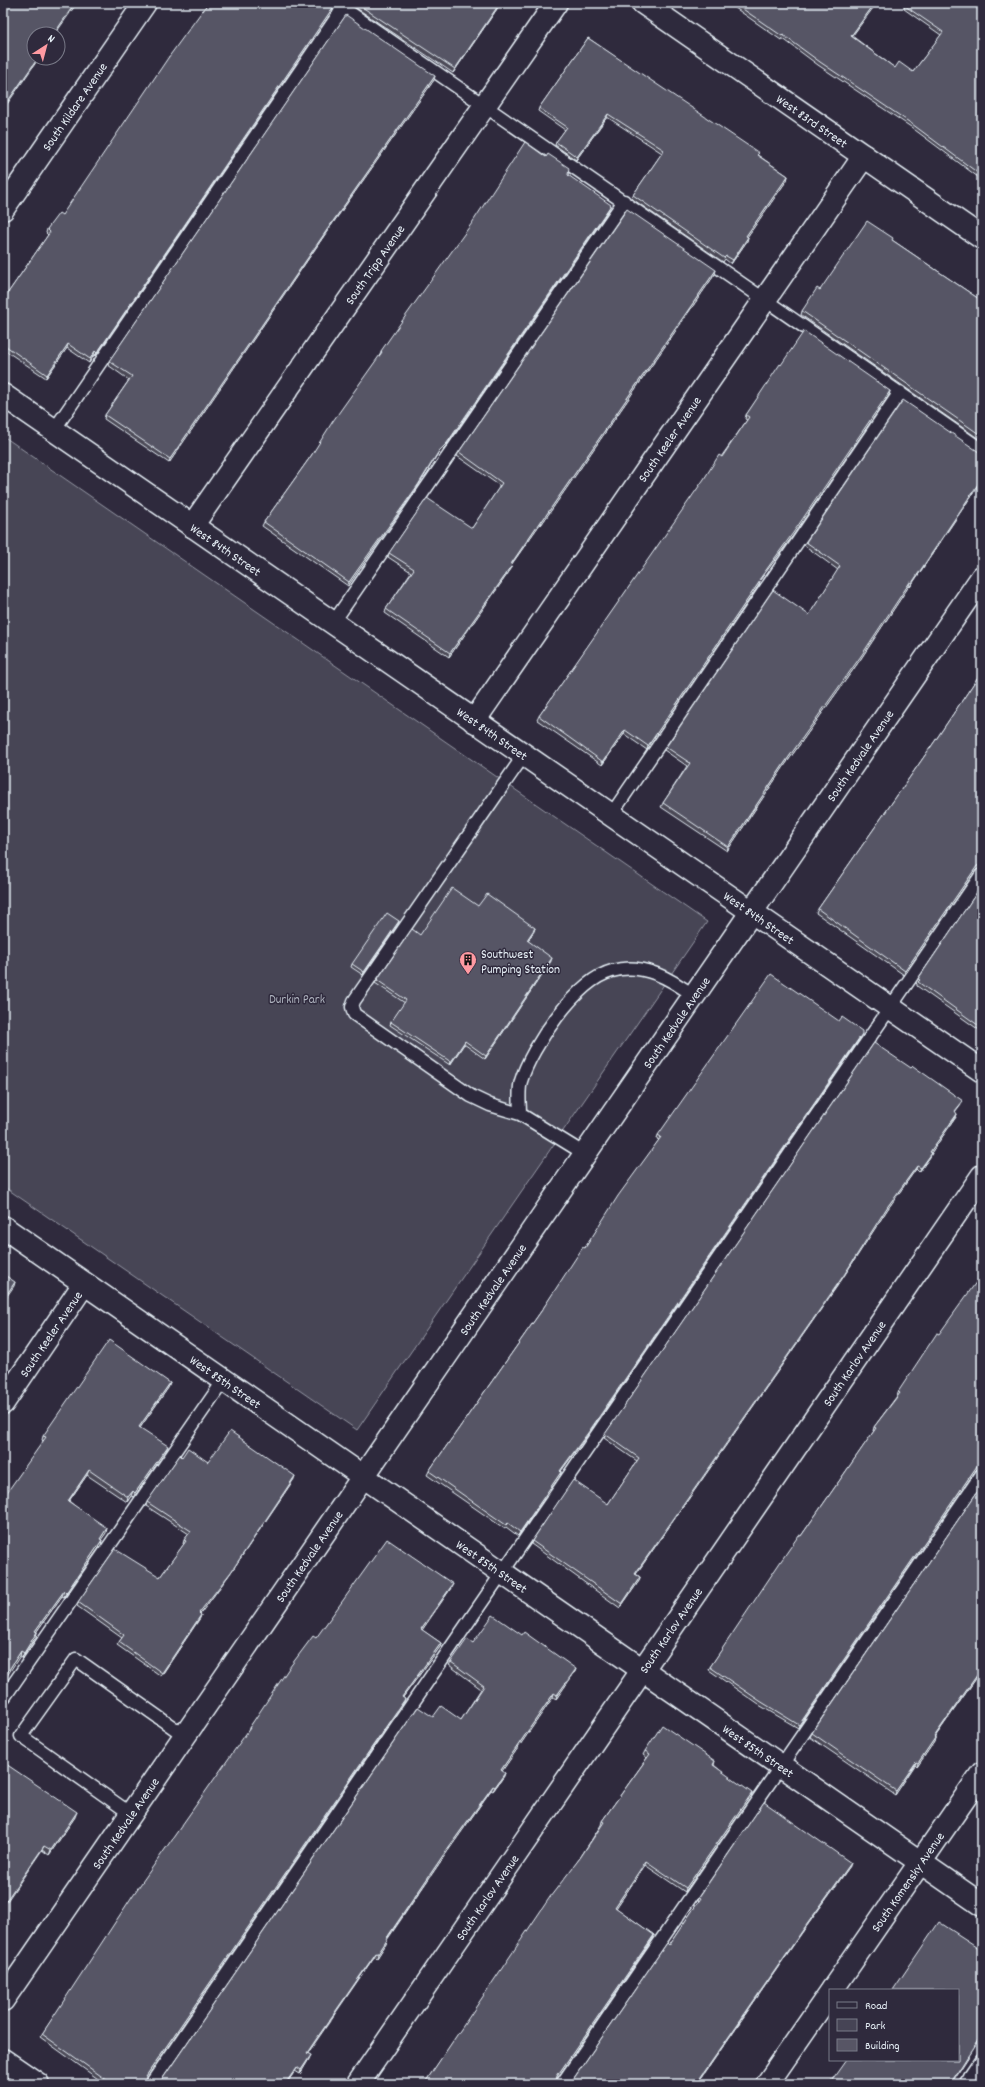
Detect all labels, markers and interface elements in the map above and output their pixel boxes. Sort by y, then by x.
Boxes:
north arrow [26,26,66,66]
text: N [44,31,58,48]
street label: South Kildare Avenue [39,59,113,156]
street label: West 83rd Street [771,91,851,154]
street label: South Tripp Avenue [342,221,411,310]
street label: South Keeler Avenue [634,393,707,487]
street label: West 84th Street [185,520,264,582]
street label: West 84th Street [452,704,531,767]
street label: South Kedvale Avenue [823,707,900,806]
street label: West 84th Street [718,888,797,951]
place label: Southwest Pumping Station [481,946,560,980]
building icon: Southwest Pumping Station [458,950,478,975]
street label: South Kedvale Avenue [639,974,716,1073]
park label: Durkin Park [269,991,325,1010]
street label: South Kedvale Avenue [456,1240,533,1340]
street label: South Keeler Avenue [16,1288,89,1382]
street label: South Karlov Avenue [819,1317,892,1411]
street label: West 85th Street [185,1352,264,1415]
street label: South Kedvale Avenue [272,1507,349,1607]
street label: West 85th Street [451,1536,530,1599]
street label: South Karlov Avenue [636,1584,709,1678]
street label: West 85th Street [717,1721,797,1784]
street label: South Kedvale Avenue [89,1774,165,1874]
street label: South Komensky Avenue [868,1829,951,1937]
street label: South Karlov Avenue [452,1851,525,1945]
legend [829,1989,959,2061]
text: Road [865,1998,887,2015]
text: Park [865,2018,886,2035]
text: Building [865,2038,900,2055]

